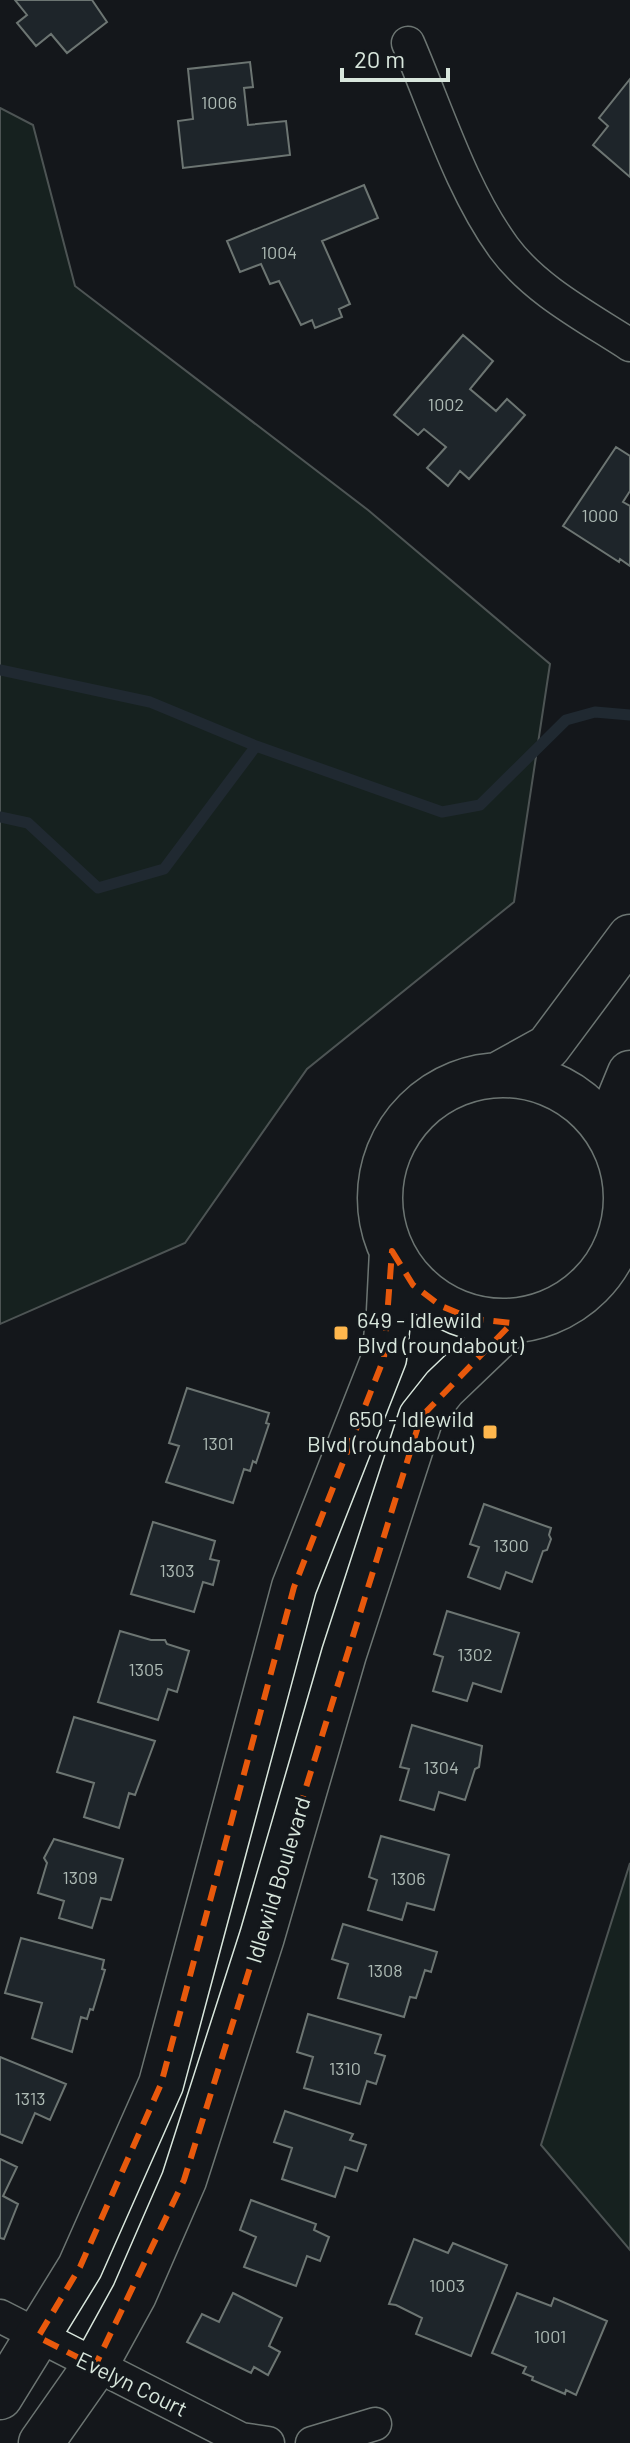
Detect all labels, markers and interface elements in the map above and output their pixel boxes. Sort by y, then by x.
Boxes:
scale bar [342,32,448,82]
text: 20 m [354,44,405,73]
house number: 1006 [201,91,237,113]
house number: 1004 [261,241,297,263]
house number: 1002 [428,393,464,415]
house number: 1000 [582,504,618,526]
place label: 649 - Idlewild Blvd (roundabout) [357,1306,524,1357]
marker: 649 - Idlewild Blvd (roundabout) [332,1324,350,1342]
place label: 650 - Idlewild Blvd (roundabout) [307,1405,474,1456]
marker: 650 - Idlewild Blvd (roundabout) [481,1423,499,1441]
house number: 1301 [202,1432,234,1454]
house number: 1300 [493,1534,529,1556]
house number: 1303 [159,1559,195,1581]
house number: 1302 [457,1643,493,1665]
house number: 1305 [129,1658,164,1680]
house number: 1304 [423,1756,459,1778]
street label: Idlewild Boulevard [239,1793,315,1966]
house number: 1309 [62,1866,98,1888]
house number: 1306 [390,1867,426,1889]
house number: 1308 [367,1959,403,1981]
house number: 1310 [329,2057,361,2079]
house number: 1313 [14,2087,46,2109]
house number: 1003 [429,2274,465,2296]
house number: 1001 [534,2325,566,2347]
street label: Evelyn Court [73,2345,192,2421]

